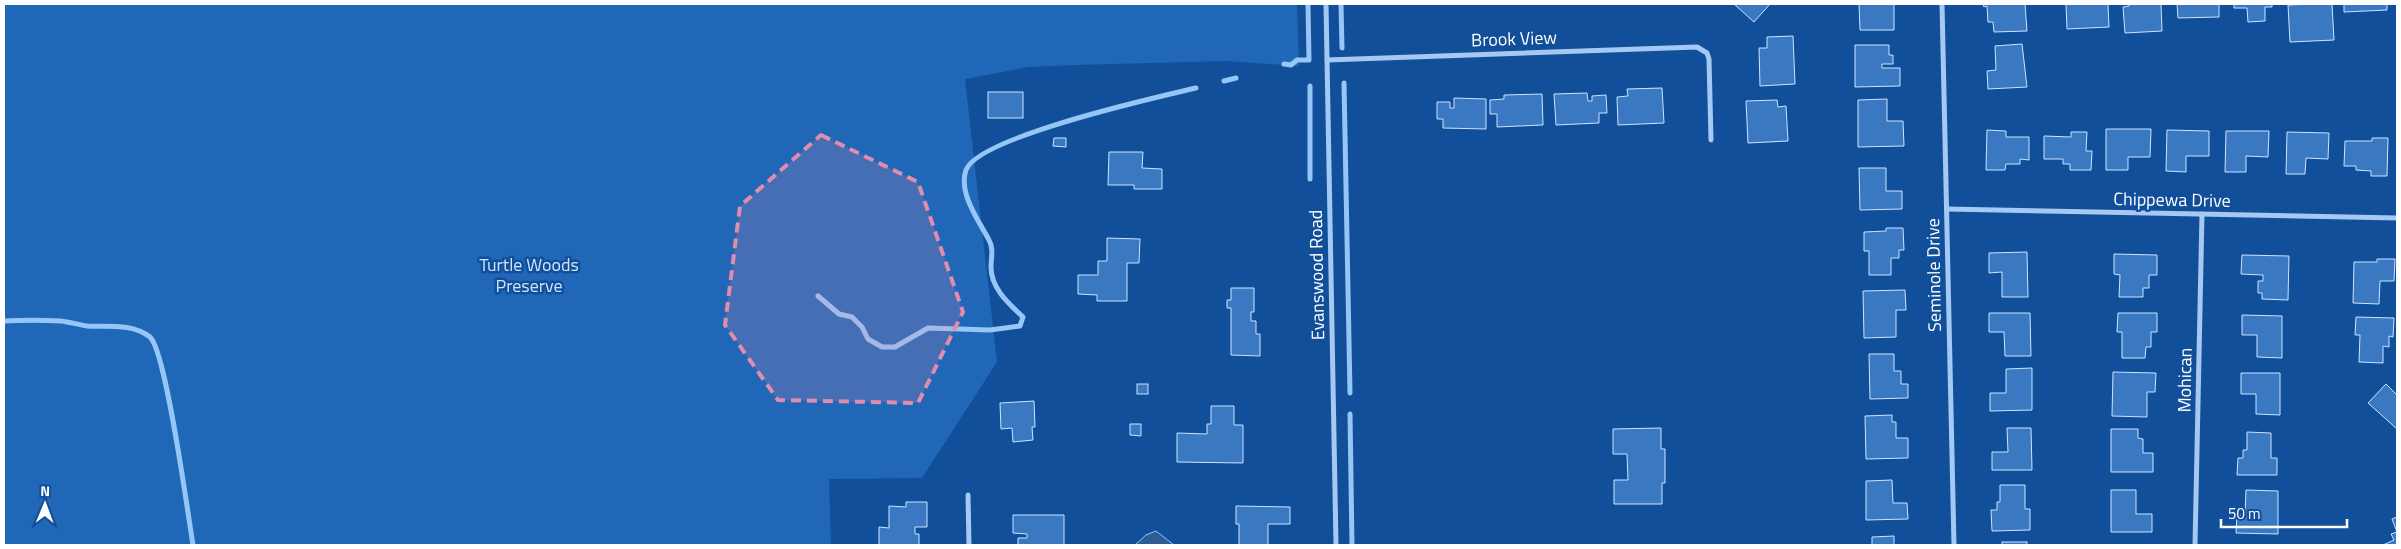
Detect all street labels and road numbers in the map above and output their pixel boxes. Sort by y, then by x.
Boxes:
street label: Brook View [1471,24,1558,53]
street label: Chippewa Drive [2113,185,2231,214]
street label: Evanswood Road [1302,210,1331,340]
street label: Seminole Drive [1919,218,1948,332]
street label: Mohican [2170,347,2199,413]

